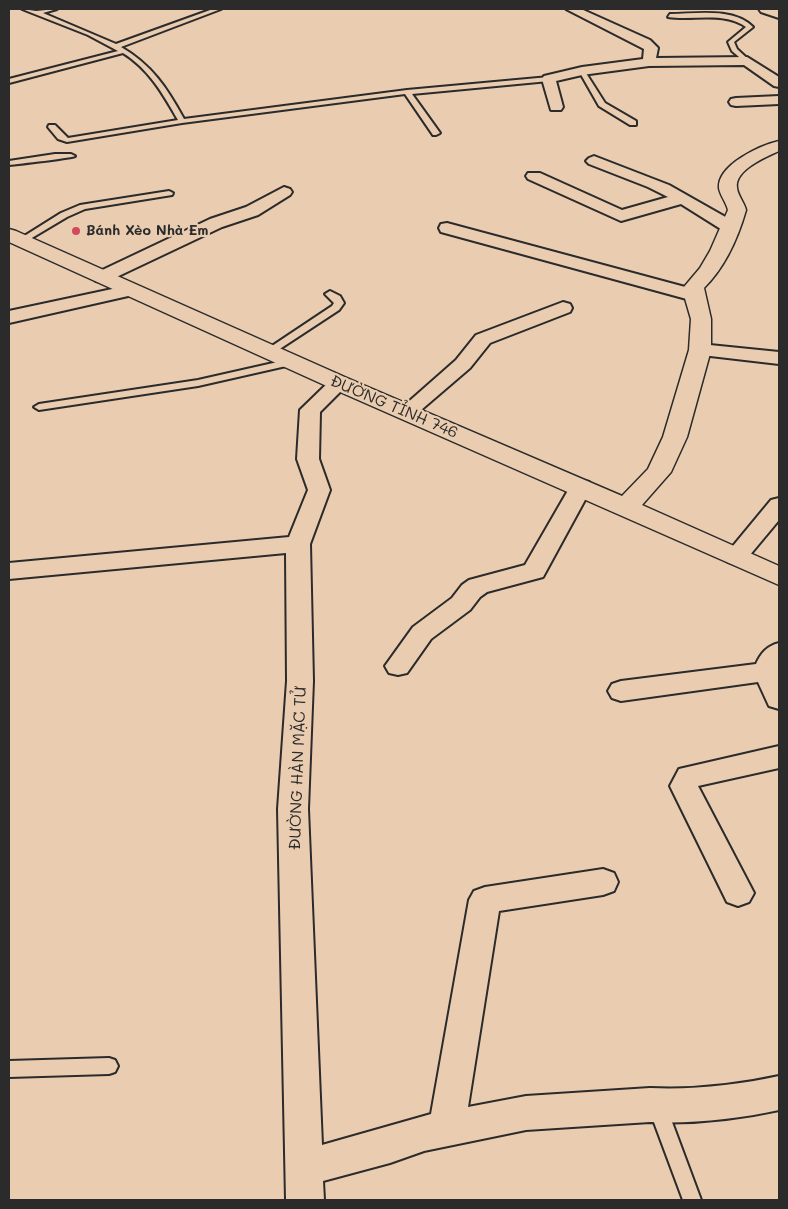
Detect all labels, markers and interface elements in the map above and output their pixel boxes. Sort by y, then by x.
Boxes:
place label: Bánh Xèo Nhà Em [86,223,208,239]
marker: Bánh Xèo Nhà Em [70,225,82,237]
street label: ĐƯỜNG TỈNH 746 [327,371,461,443]
street label: ĐƯỜNG HÀN MẶC TỬ [286,686,310,850]

